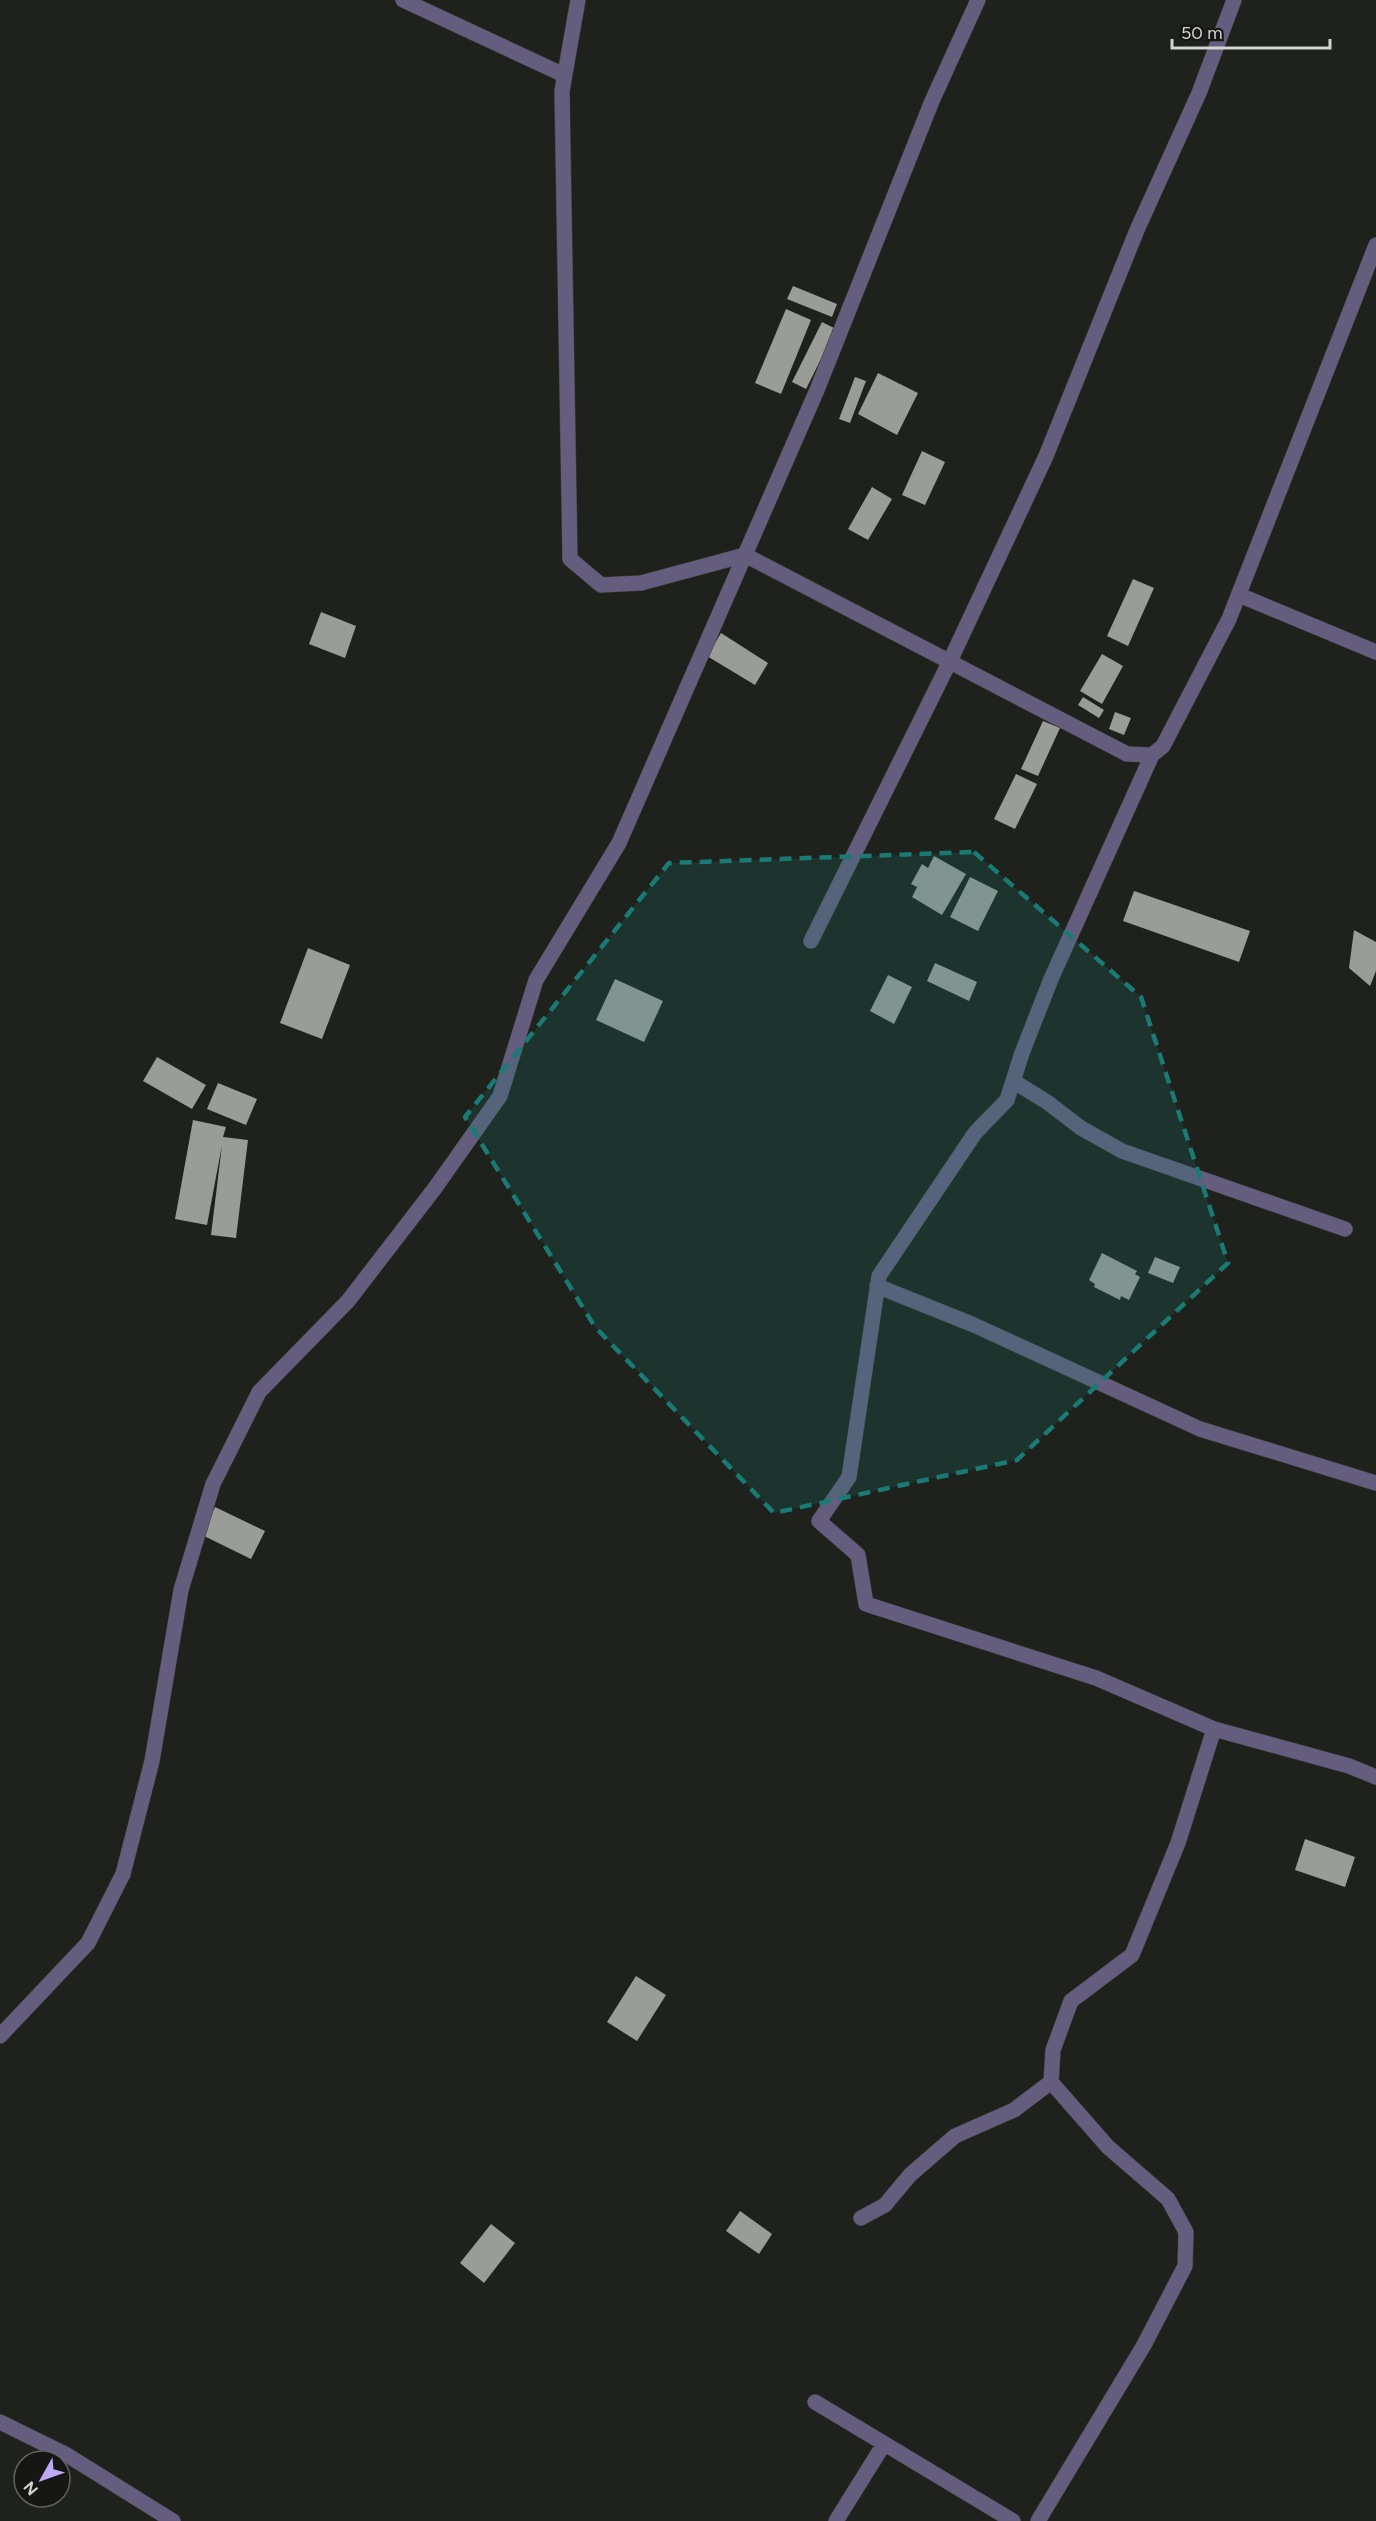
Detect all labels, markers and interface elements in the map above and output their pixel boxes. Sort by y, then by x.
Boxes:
scale bar [1172,12,1330,50]
text: 50 m [1181,22,1223,44]
north arrow [12,2449,72,2509]
text: N [20,2477,42,2499]

